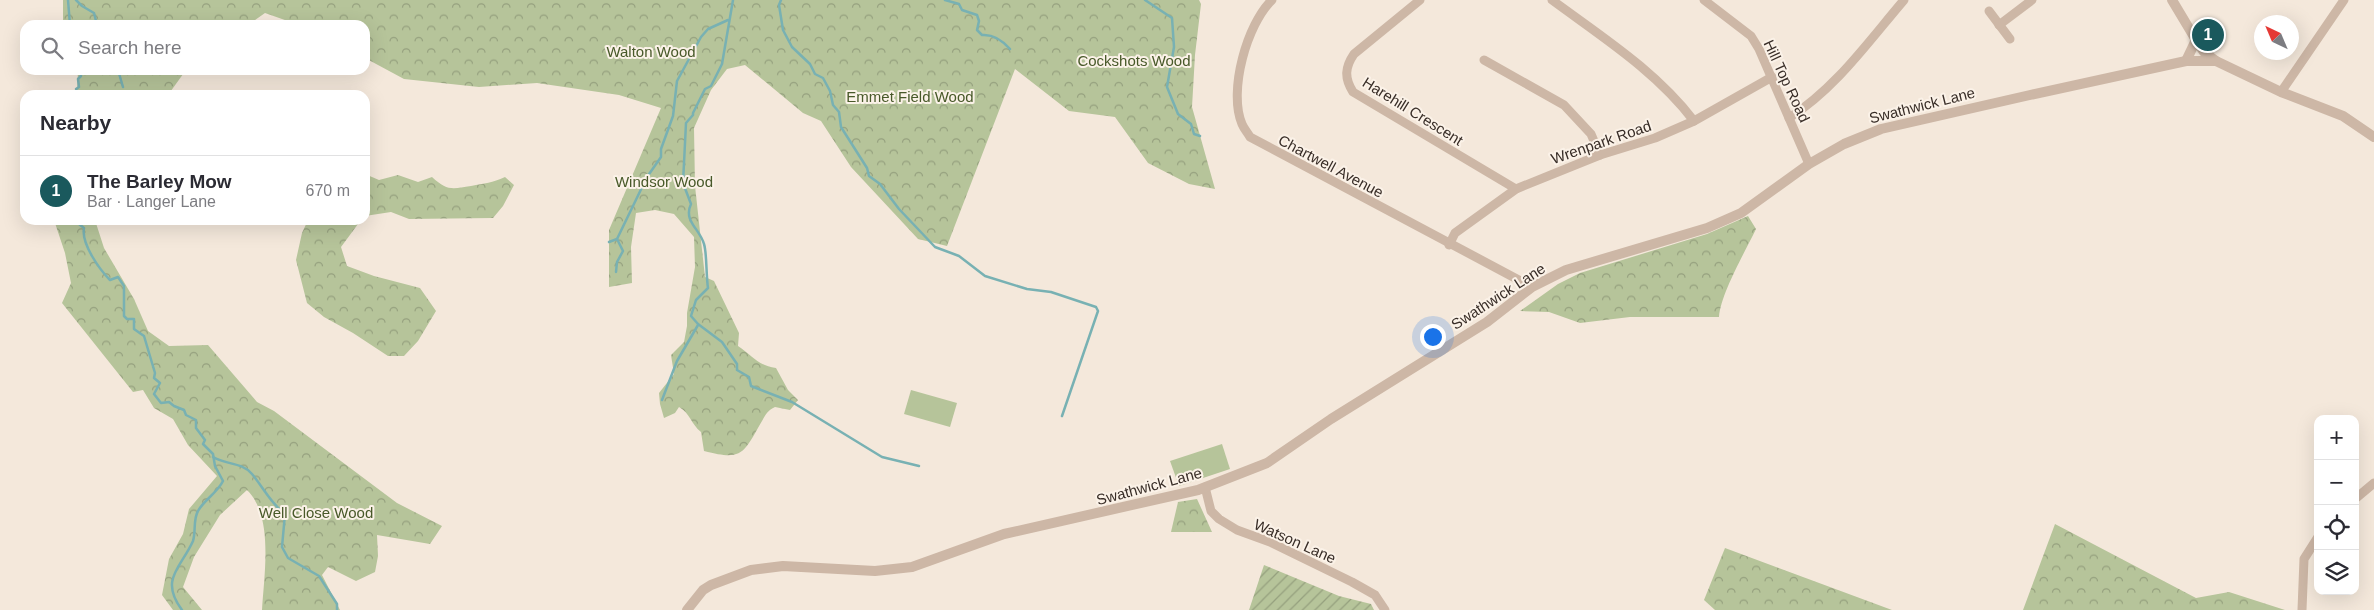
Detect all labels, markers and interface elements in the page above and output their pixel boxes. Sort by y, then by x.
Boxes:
north arrow [2254,15,2299,60]
pin: 1 [2192,16,2224,54]
search box [20,20,370,75]
icon: search [38,34,66,62]
text: Search here [78,37,182,58]
street label: Hill Top Road [1760,37,1814,125]
park label: Walton Wood [606,43,696,60]
park label: Cockshots Wood [1077,52,1191,69]
street label: Harehill Crescent [1360,73,1467,149]
street label: Swathwick Lane [1867,84,1977,126]
park label: Emmet Field Wood [846,88,974,105]
text: Nearby [40,111,111,134]
street label: Wrenpark Road [1549,117,1653,167]
street label: Chartwell Avenue [1276,131,1386,201]
text: The Barley Mow [87,171,232,192]
park label: Windsor Wood [615,173,713,190]
text: 1 [52,182,60,199]
text: 670 m [306,182,350,199]
text: Bar · Langer Lane [87,193,216,210]
street label: Swathwick Lane [1448,259,1548,333]
your location [1420,324,1446,350]
map controls [2314,415,2359,595]
button: + [2314,415,2359,460]
button: − [2314,460,2359,505]
street label: Swathwick Lane [1094,464,1204,508]
park label: Well Close Wood [259,504,373,521]
button: locate [2314,505,2359,550]
street label: Watson Lane [1251,515,1339,567]
button: layers [2314,550,2359,595]

